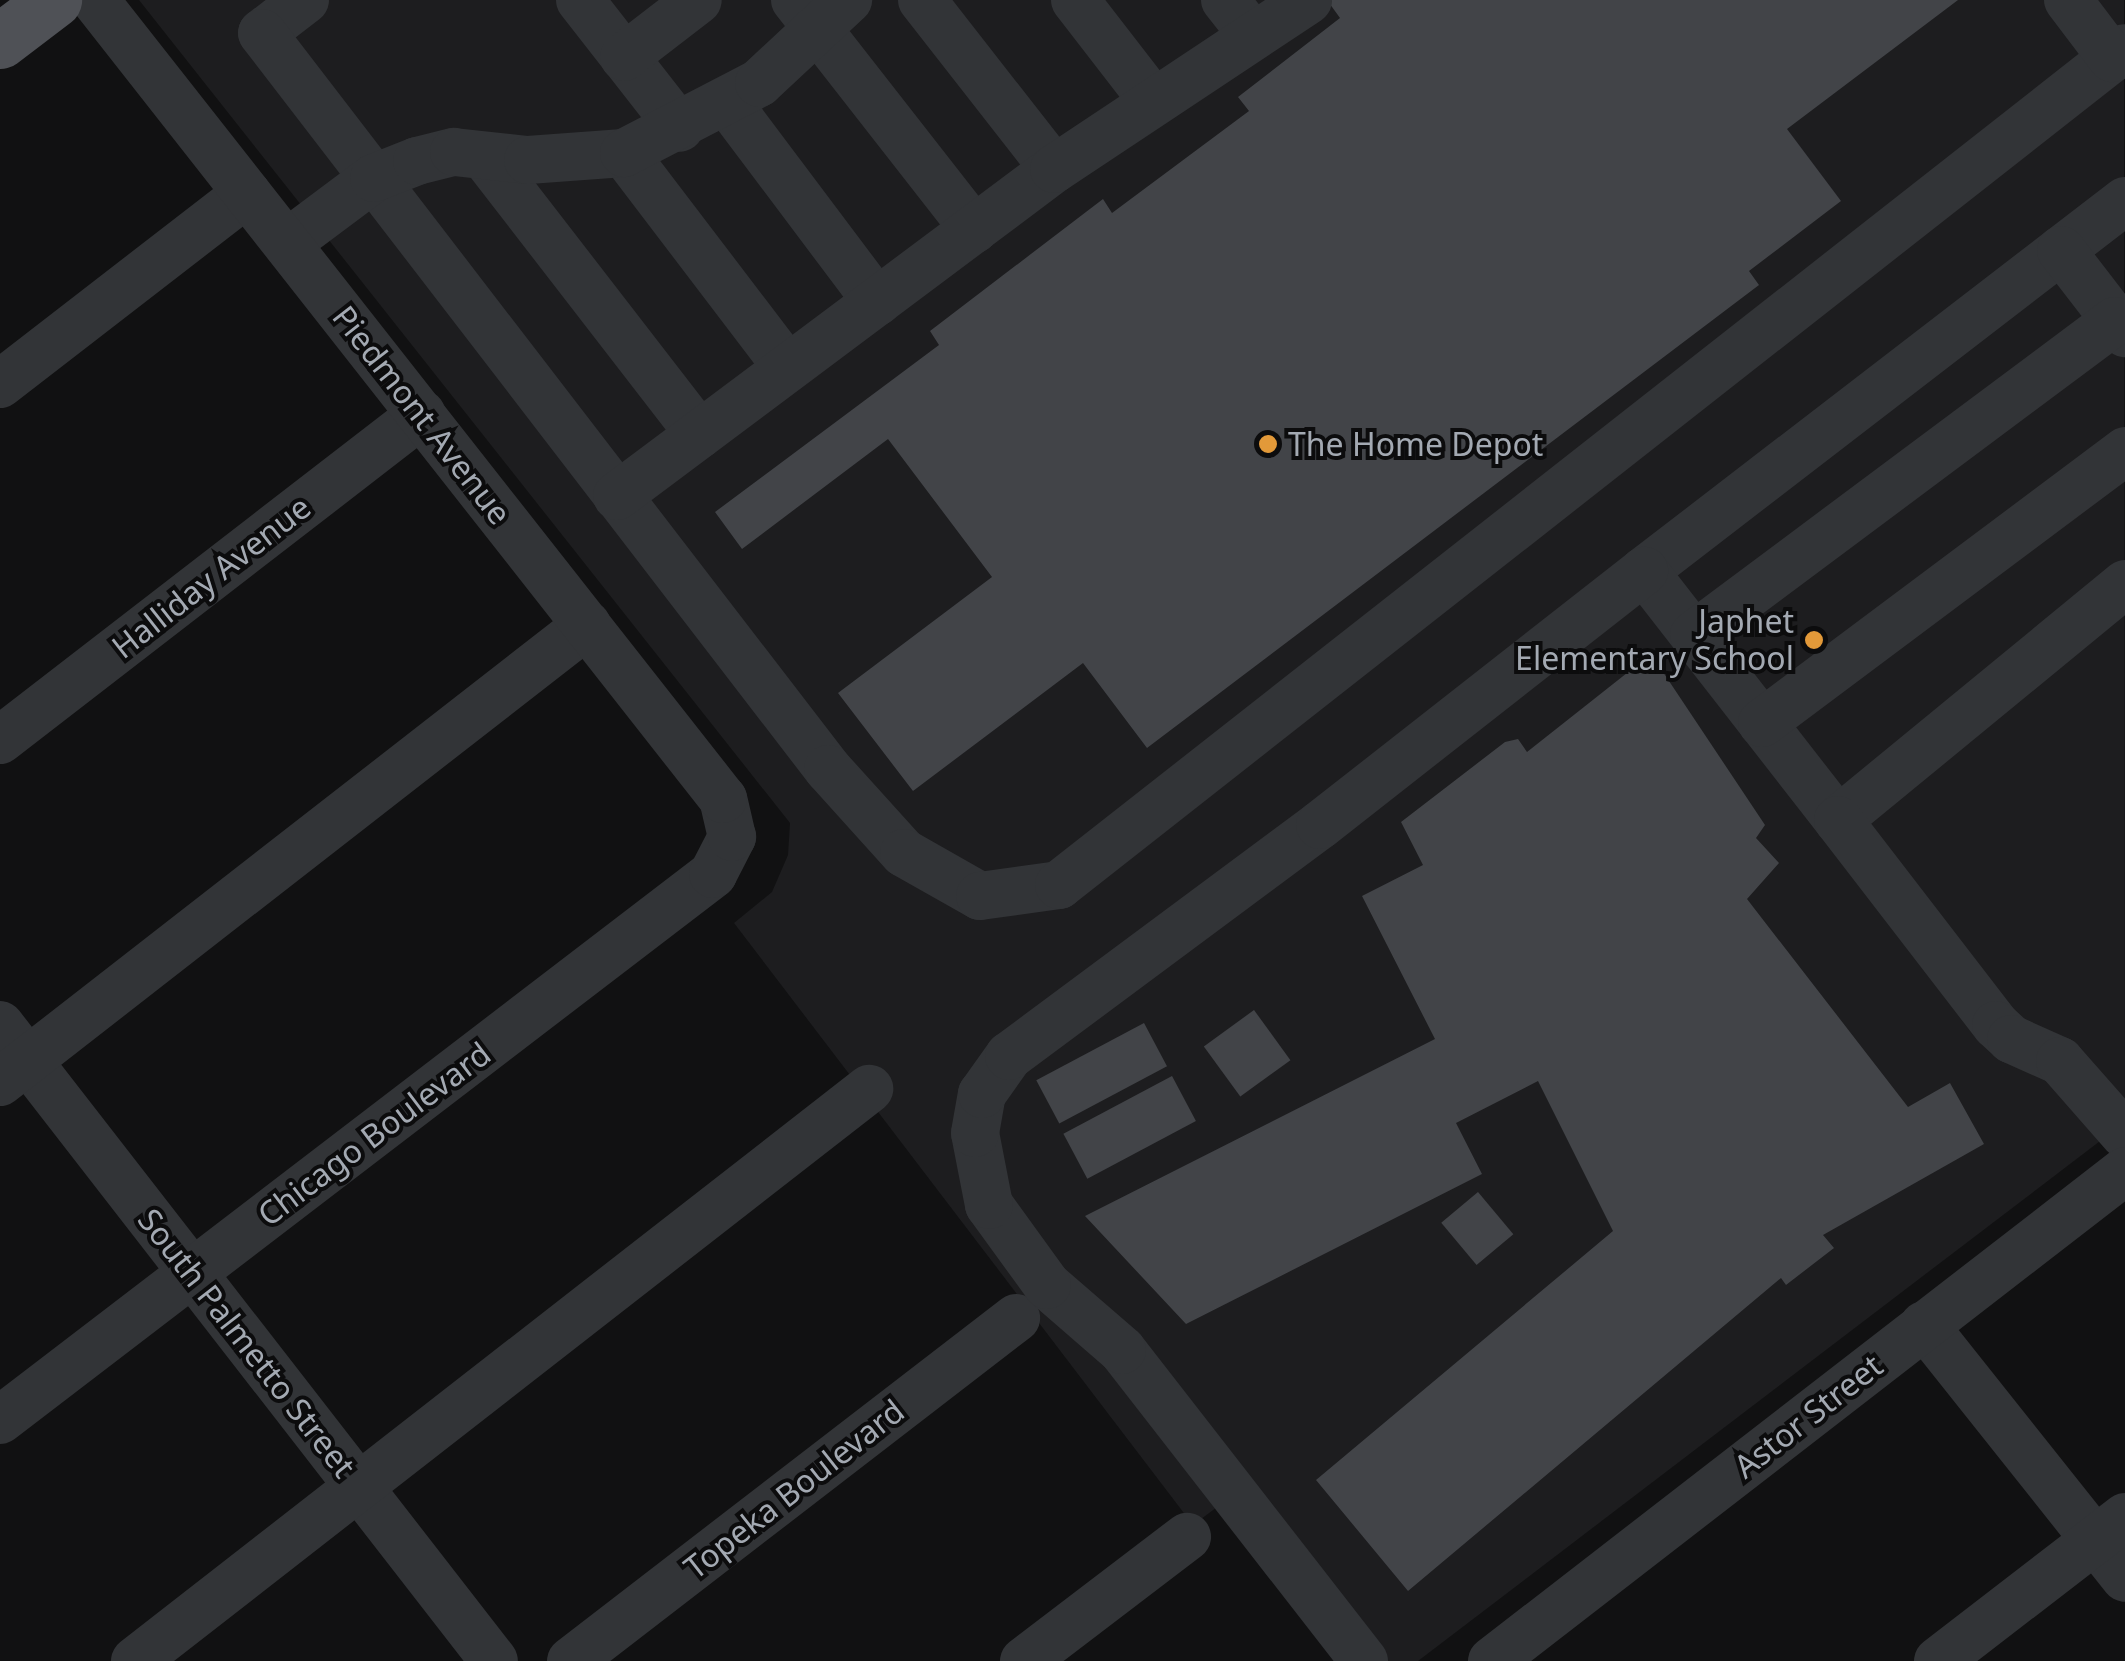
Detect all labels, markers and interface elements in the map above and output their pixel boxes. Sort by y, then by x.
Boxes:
street label: Piedmont Avenue [325,298,519,532]
place label: The Home Depot [1288,425,1543,463]
marker: The Home Depot [1257,433,1279,455]
street label: Halliday Avenue [104,488,318,666]
place label: Japhet Elementary School [1515,603,1794,678]
marker: Japhet Elementary School [1803,629,1825,651]
street label: Chicago Boulevard [250,1034,498,1234]
street label: South Palmetto Street [130,1201,364,1485]
street label: Astor Street [1726,1346,1890,1486]
street label: Topeka Boulevard [677,1391,911,1587]

